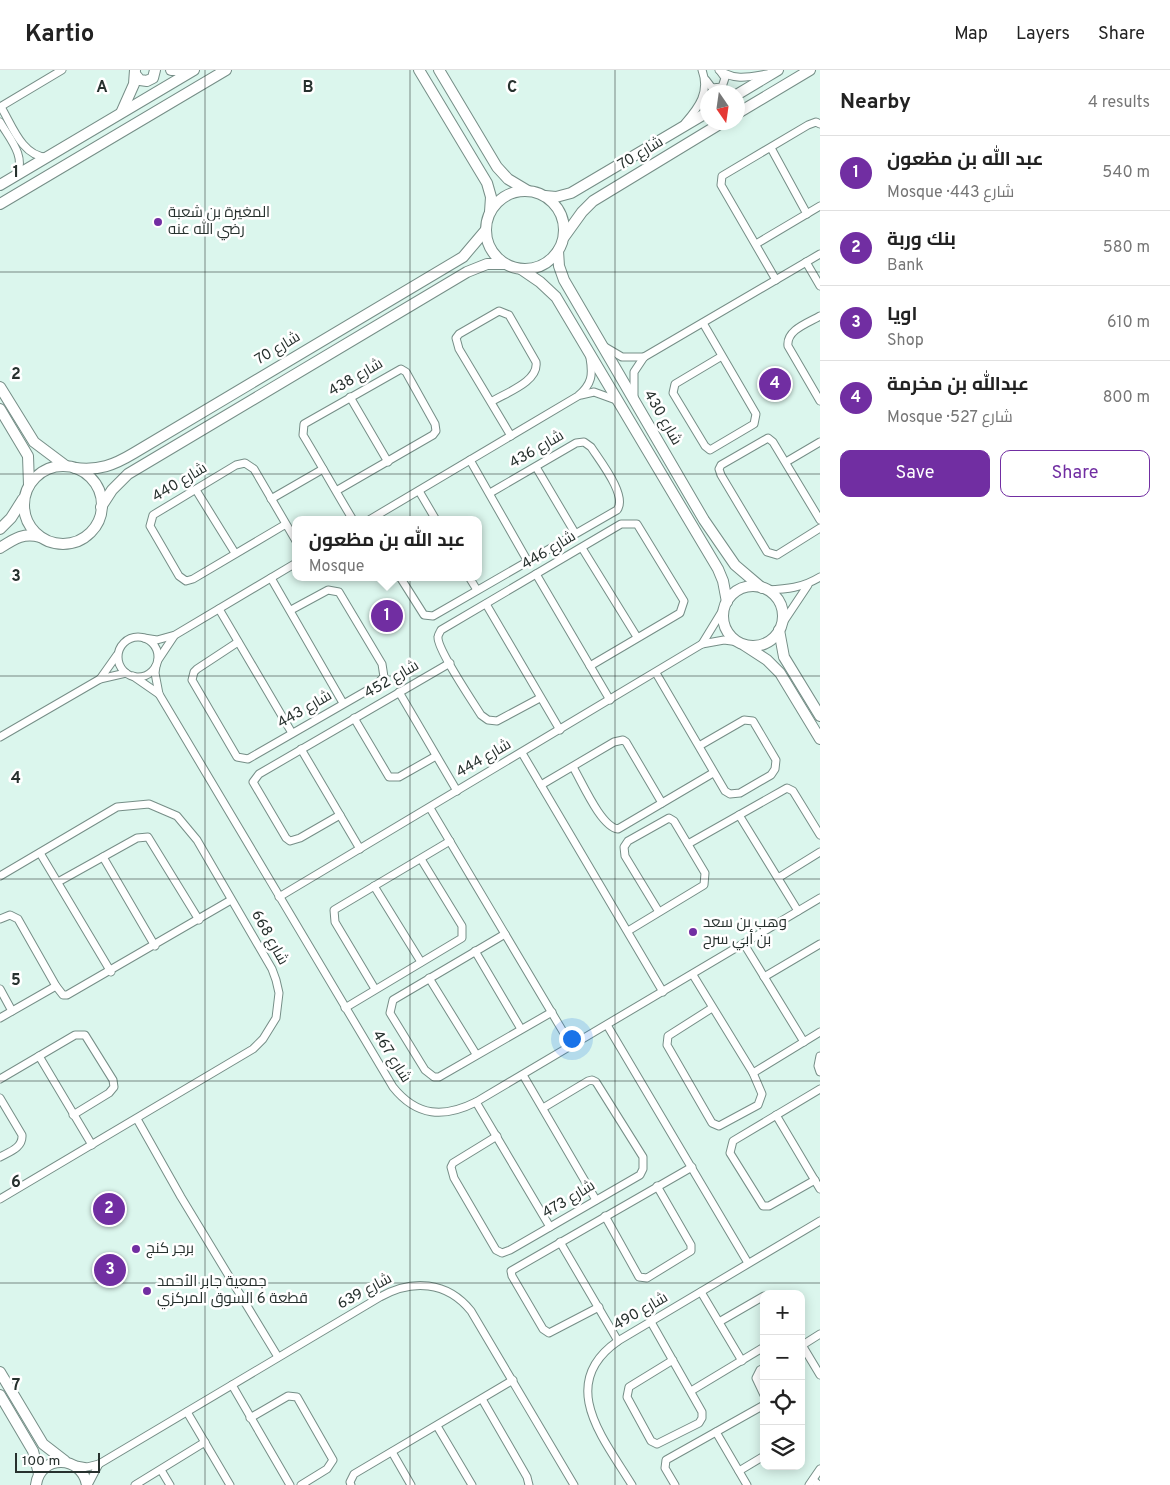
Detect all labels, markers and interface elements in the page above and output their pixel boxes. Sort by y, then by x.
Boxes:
text: Kartio [25,20,94,50]
text: Map [954,23,988,46]
text: Layers [1016,23,1070,46]
text: Share [1098,23,1145,46]
text: A [96,78,108,98]
text: B [302,78,314,98]
text: C [507,78,517,98]
north arrow [700,85,745,130]
text: Nearby [840,89,911,116]
text: 4 results [1088,93,1150,113]
street label: شارع 70 [615,133,667,175]
text: عبد الله بن مظعون [887,148,1044,172]
text: 1 [13,163,19,183]
text: 1 [853,163,859,183]
text: 540 m [1102,163,1150,183]
text: Mosque · شارع 443 [887,183,1014,203]
place label: المغيرة بن شعبة رضي الله عنه [168,204,270,241]
marker: المغيرة بن شعبة رضي الله عنه [152,216,164,228]
text: بنك وربة [887,228,956,252]
text: 2 [851,238,861,258]
text: 580 m [1103,238,1150,258]
text: Bank [887,256,924,276]
text: اويا [887,303,917,327]
text: 3 [851,313,861,333]
text: 610 m [1107,313,1150,333]
street label: شارع 70 [252,328,304,370]
text: Shop [887,331,924,351]
street label: شارع 438 [325,355,387,401]
text: 2 [11,365,21,385]
pin: 4 [759,365,791,403]
text: عبدالله بن مخرمة [887,373,1029,397]
street label: شارع 430 [639,387,685,449]
text: 4 [851,388,861,408]
text: 800 m [1103,388,1150,408]
text: Mosque · شارع 527 [887,408,1013,428]
street label: شارع 436 [506,427,568,473]
button: Save [840,450,990,497]
button: Share [1000,450,1150,497]
street label: شارع 440 [149,459,211,507]
popup [292,516,482,581]
street label: شارع 446 [518,527,580,575]
text: عبد الله بن مظعون [309,529,465,553]
text: Mosque [309,557,364,577]
text: 3 [11,567,21,587]
pin: 1 [371,597,403,635]
street label: شارع 452 [361,657,423,703]
street label: شارع 443 [274,687,336,733]
street label: شارع 444 [453,736,515,782]
text: 4 [11,769,21,789]
street label: شارع 668 [246,907,292,969]
place label: وهب بن سعد بن أبي سرح [703,914,787,951]
marker: وهب بن سعد بن أبي سرح [687,926,699,938]
text: 5 [11,971,21,991]
your location [559,1026,585,1052]
street label: شارع 467 [367,1027,415,1087]
text: 6 [11,1173,21,1193]
street label: شارع 473 [539,1177,599,1223]
pin: 2 [93,1190,125,1228]
place label: برجر كنج [146,1240,194,1259]
marker: برجر كنج [130,1243,142,1255]
pin: 3 [94,1251,126,1289]
street label: شارع 639 [334,1270,396,1314]
place label: جمعية جابر الأحمد قطعة 6 السوق المركزي [157,1273,308,1310]
marker: جمعية جابر الأحمد قطعة 6 السوق المركزي [141,1285,153,1297]
street label: شارع 490 [610,1289,672,1335]
map controls [760,1290,805,1470]
button: + [760,1290,805,1335]
button: − [760,1335,805,1380]
text: 7 [12,1376,20,1396]
button: locate [760,1380,805,1425]
button: layers [760,1425,805,1470]
scale bar [15,1450,100,1473]
text: 100 m [22,1453,60,1470]

